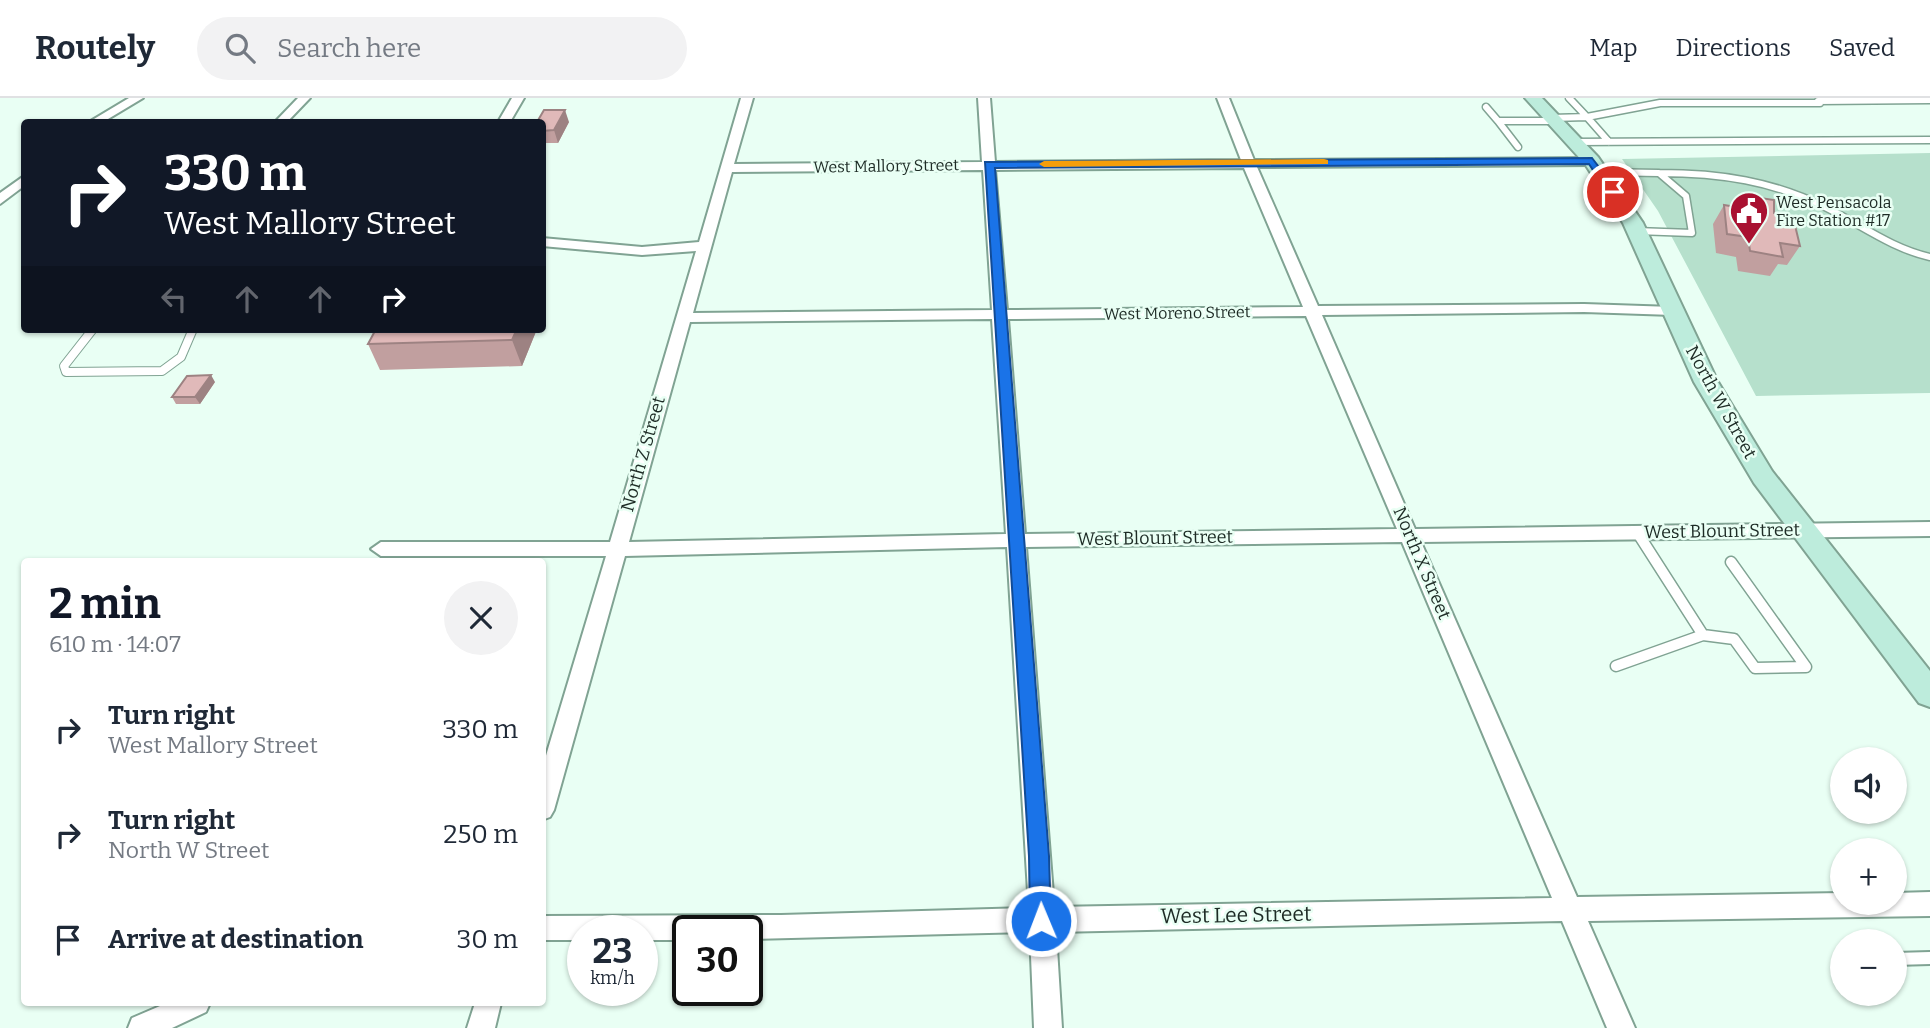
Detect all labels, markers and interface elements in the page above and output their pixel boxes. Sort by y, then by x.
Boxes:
search box [197,17,687,80]
text: Routely [35,28,155,68]
icon: search [221,29,259,67]
text: Search here [277,33,421,64]
text: Map [1589,34,1638,62]
text: Directions [1676,34,1791,62]
text: Saved [1829,34,1895,62]
text: 330 m [164,144,306,203]
icon: right [49,147,140,238]
street label: West Mallory Street [813,155,959,177]
pin [1583,162,1643,222]
icon: arrive [1594,173,1632,211]
public building icon: West Pensacola Fire Station #17 [1728,190,1770,245]
place label: West Pensacola Fire Station #17 [1776,193,1892,230]
text: West Mallory Street [164,204,456,242]
icon: left [155,280,193,318]
icon: ahead [228,280,266,318]
icon: ahead [301,280,339,318]
icon: right [374,280,412,318]
street label: West Moreno Street [1103,302,1251,324]
street label: North W Street [1681,341,1761,463]
street label: North Z Street [616,393,670,514]
street label: North X Street [1388,503,1456,623]
street label: West Blount Street [1644,519,1801,543]
street label: West Blount Street [1077,526,1234,550]
text: 2 min [49,579,161,629]
button: close [444,581,518,655]
text: 610 m · 14:07 [49,630,181,658]
text: Turn right [108,700,235,731]
icon: right [49,711,87,749]
text: 330 m [442,714,518,745]
text: West Mallory Street [108,731,318,759]
map controls [1830,747,1907,1006]
button: sound [1830,747,1907,824]
text: Turn right [108,805,235,836]
icon: right [49,816,87,854]
text: 250 m [443,819,518,850]
text: North W Street [108,836,269,864]
button: + [1830,838,1907,915]
position arrow [1004,884,1078,958]
street label: West Lee Street [1160,901,1312,929]
speed limit sign: 30 [672,915,763,1006]
icon: arrive [49,921,87,959]
text: Arrive at destination [108,924,363,955]
text: 30 m [457,924,518,955]
button: − [1830,929,1907,1006]
text: 23 [593,930,632,972]
text: km/h [590,967,635,989]

